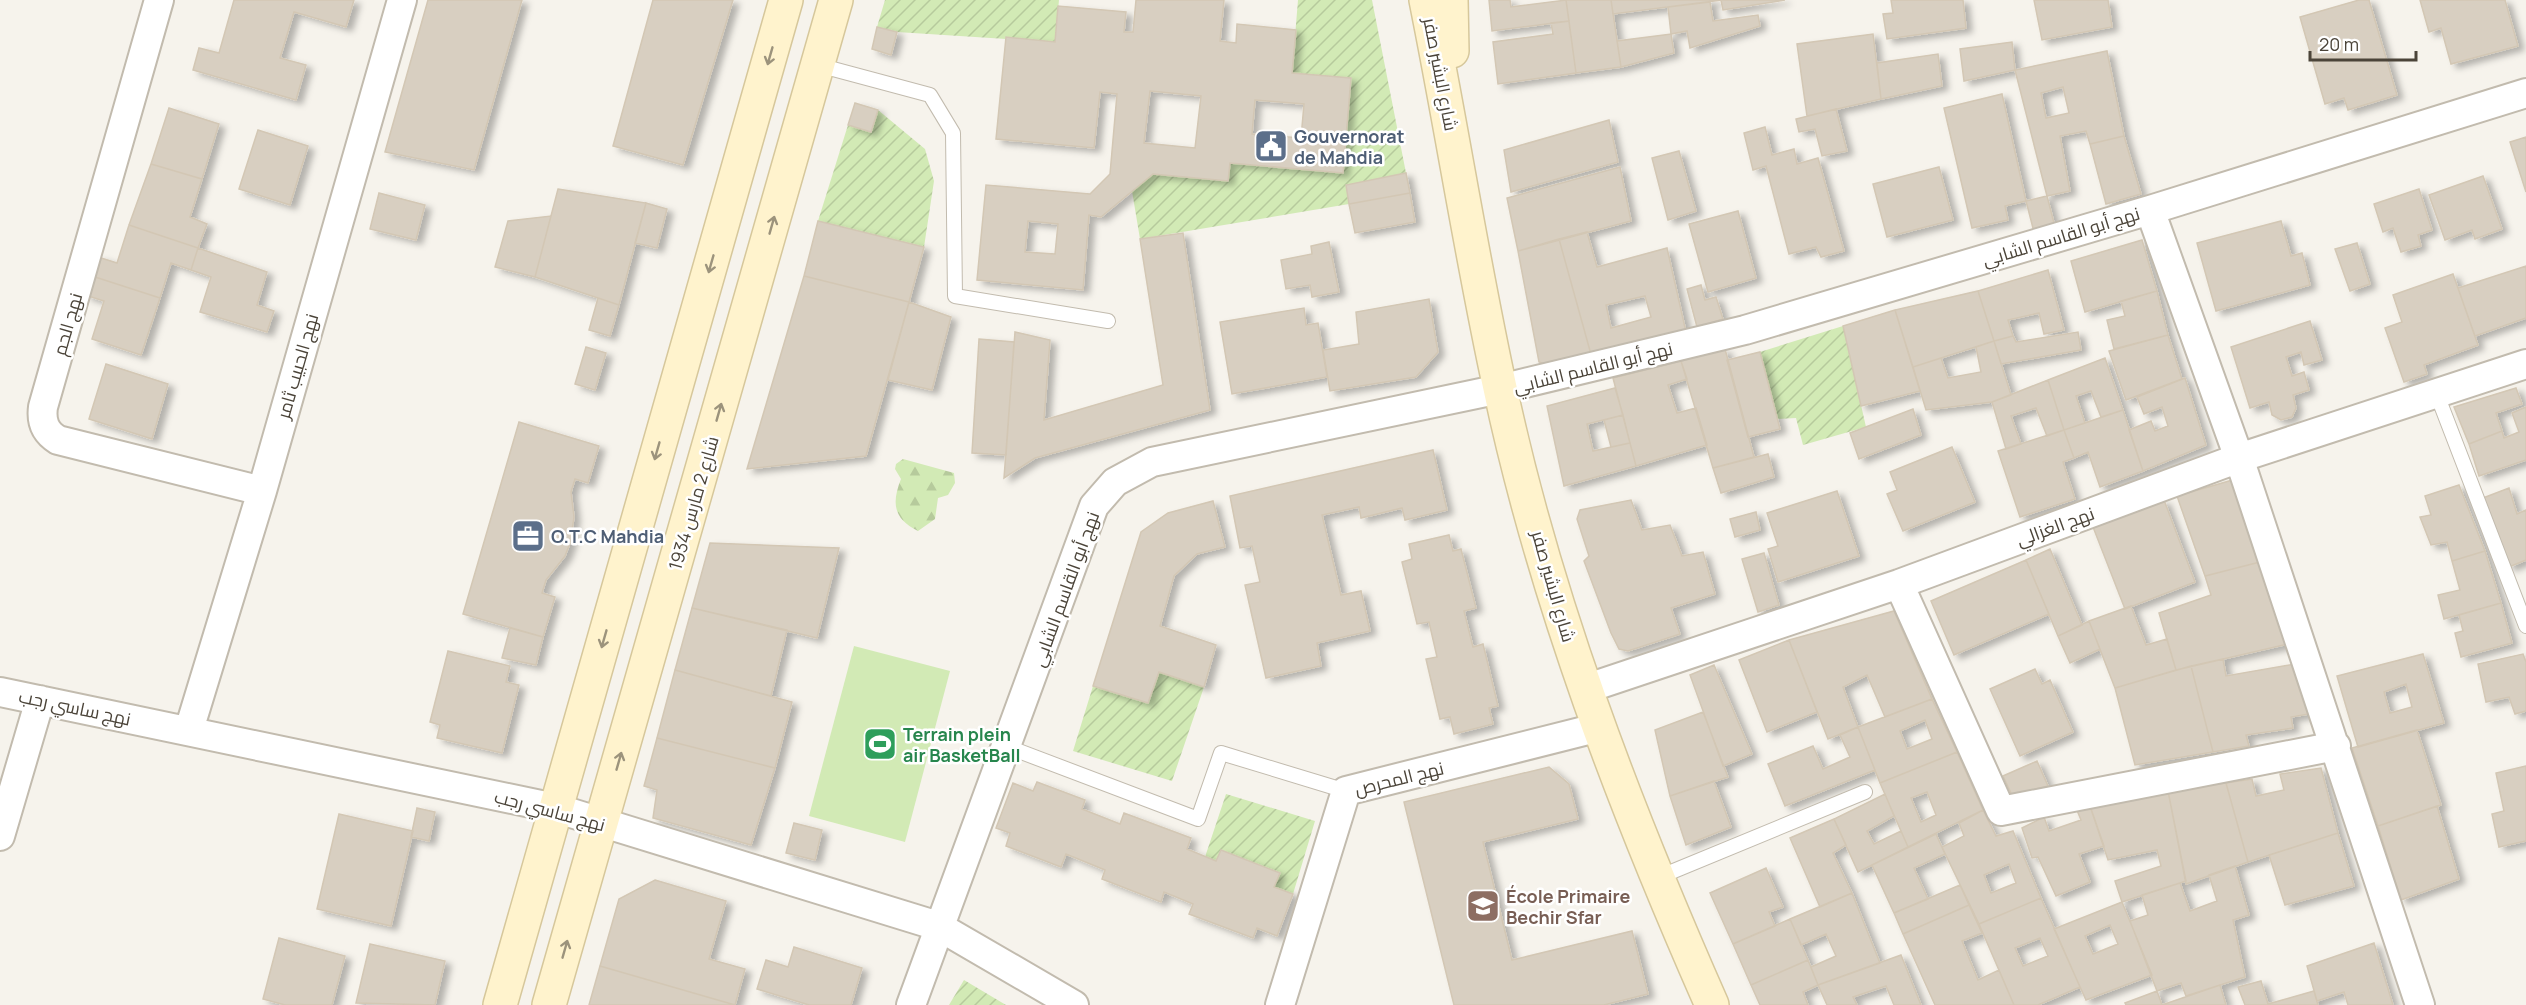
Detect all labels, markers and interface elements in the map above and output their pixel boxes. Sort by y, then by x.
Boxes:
street label: شارع البشير صفر [1417,14,1464,133]
scale bar [2310,24,2416,62]
text: 20 m [2319,32,2359,56]
one-way arrow [764,46,775,65]
place label: Gouvernorat de Mahdia [1294,124,1405,169]
public building icon: Gouvernorat de Mahdia [1253,128,1289,164]
street label: نهج أبو القاسم الشابي [1979,201,2144,274]
one-way arrow [767,216,778,235]
one-way arrow [705,254,716,273]
street label: نهج الجم [47,290,88,358]
street label: نهج الحبيب ثامر [270,311,324,423]
street label: نهج أبو القاسم الشابي [1511,336,1676,401]
one-way arrow [714,403,725,422]
street label: شارع 2 مارس 1934 [662,433,725,573]
one-way arrow [651,442,662,461]
street label: نهج الغزالي [2013,501,2098,554]
street label: نهج أبو القاسم الشابي [1026,508,1107,671]
office icon: O.T.C Mahdia [510,518,546,554]
place label: O.T.C Mahdia [551,524,664,548]
street label: شارع البشير صفر [1525,526,1581,645]
one-way arrow [598,629,609,648]
street label: نهج ساسي رجب [16,683,133,733]
place label: Terrain plein air BasketBall [903,722,1021,767]
sports icon: Terrain plein air BasketBall [862,726,898,762]
one-way arrow [614,752,625,771]
street label: نهج المحرص [1352,755,1446,802]
street label: نهج ساسي رجب [491,784,608,838]
place label: École Primaire Bechir Sfar [1506,884,1631,929]
school or university icon: École Primaire Bechir Sfar [1465,888,1501,924]
one-way arrow [560,940,572,959]

